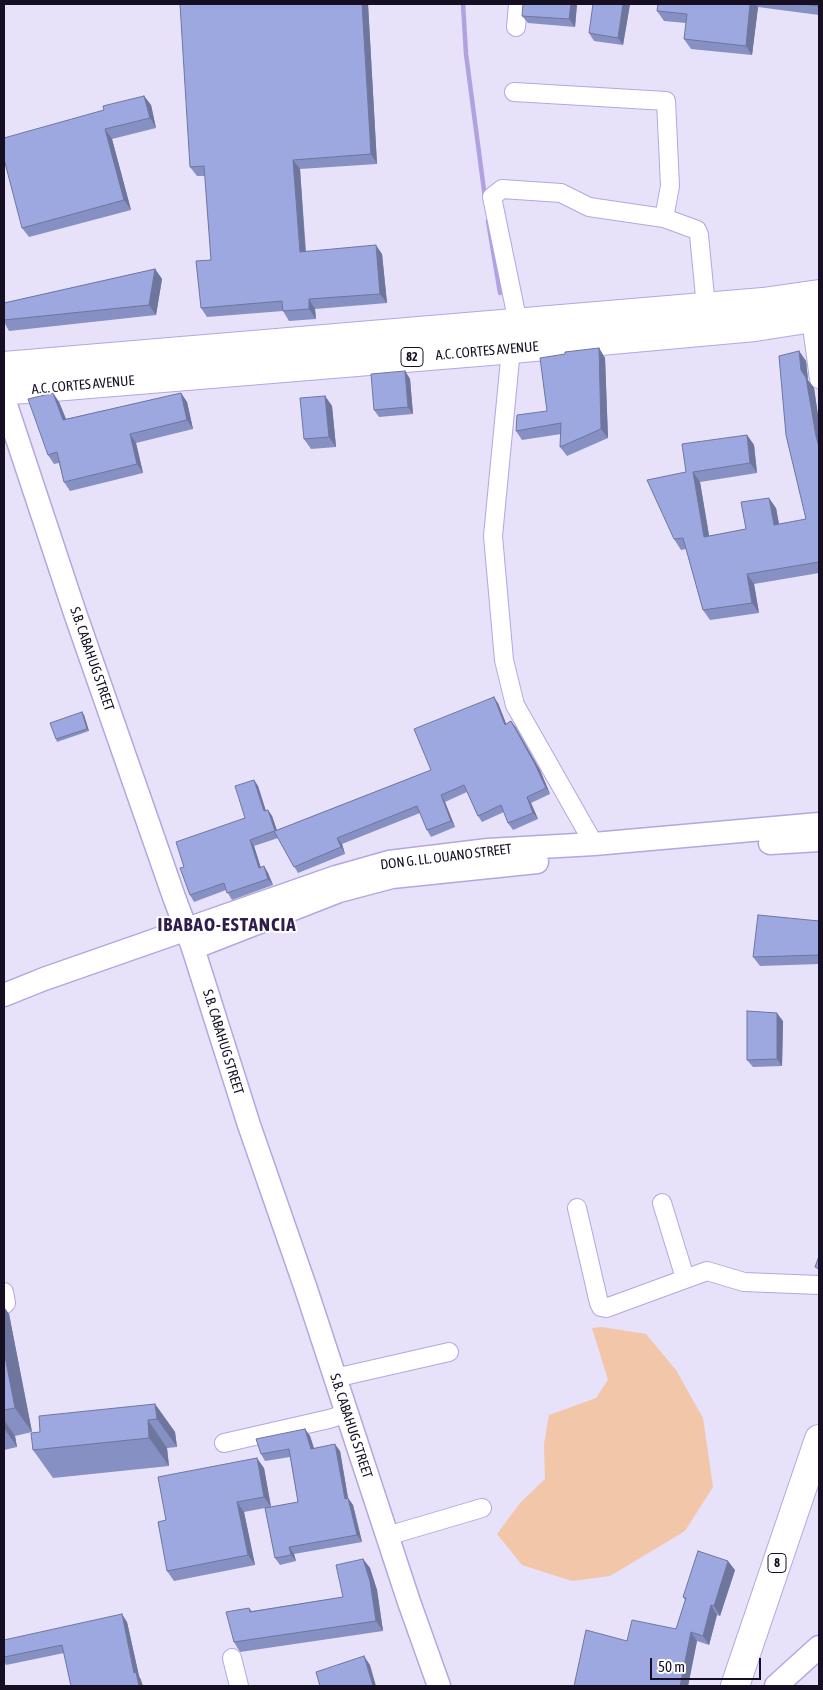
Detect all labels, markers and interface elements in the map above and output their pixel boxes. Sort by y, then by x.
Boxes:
street label: A.C. CORTES AVENUE [435,338,539,364]
road number: 82 [401,348,423,367]
street label: A.C. CORTES AVENUE [31,372,135,398]
street label: S.B. CABAHUG STREET [66,605,118,713]
street label: DON G. LL. OUANO STREET [379,841,513,873]
district label: IBABAO-ESTANCIA [156,914,298,936]
street label: S.B. CABAHUG STREET [199,987,247,1097]
street label: S.B. CABAHUG STREET [326,1372,376,1480]
road number: 8 [768,1554,786,1572]
scale bar [653,1648,764,1680]
text: 50 m [658,1658,685,1675]

